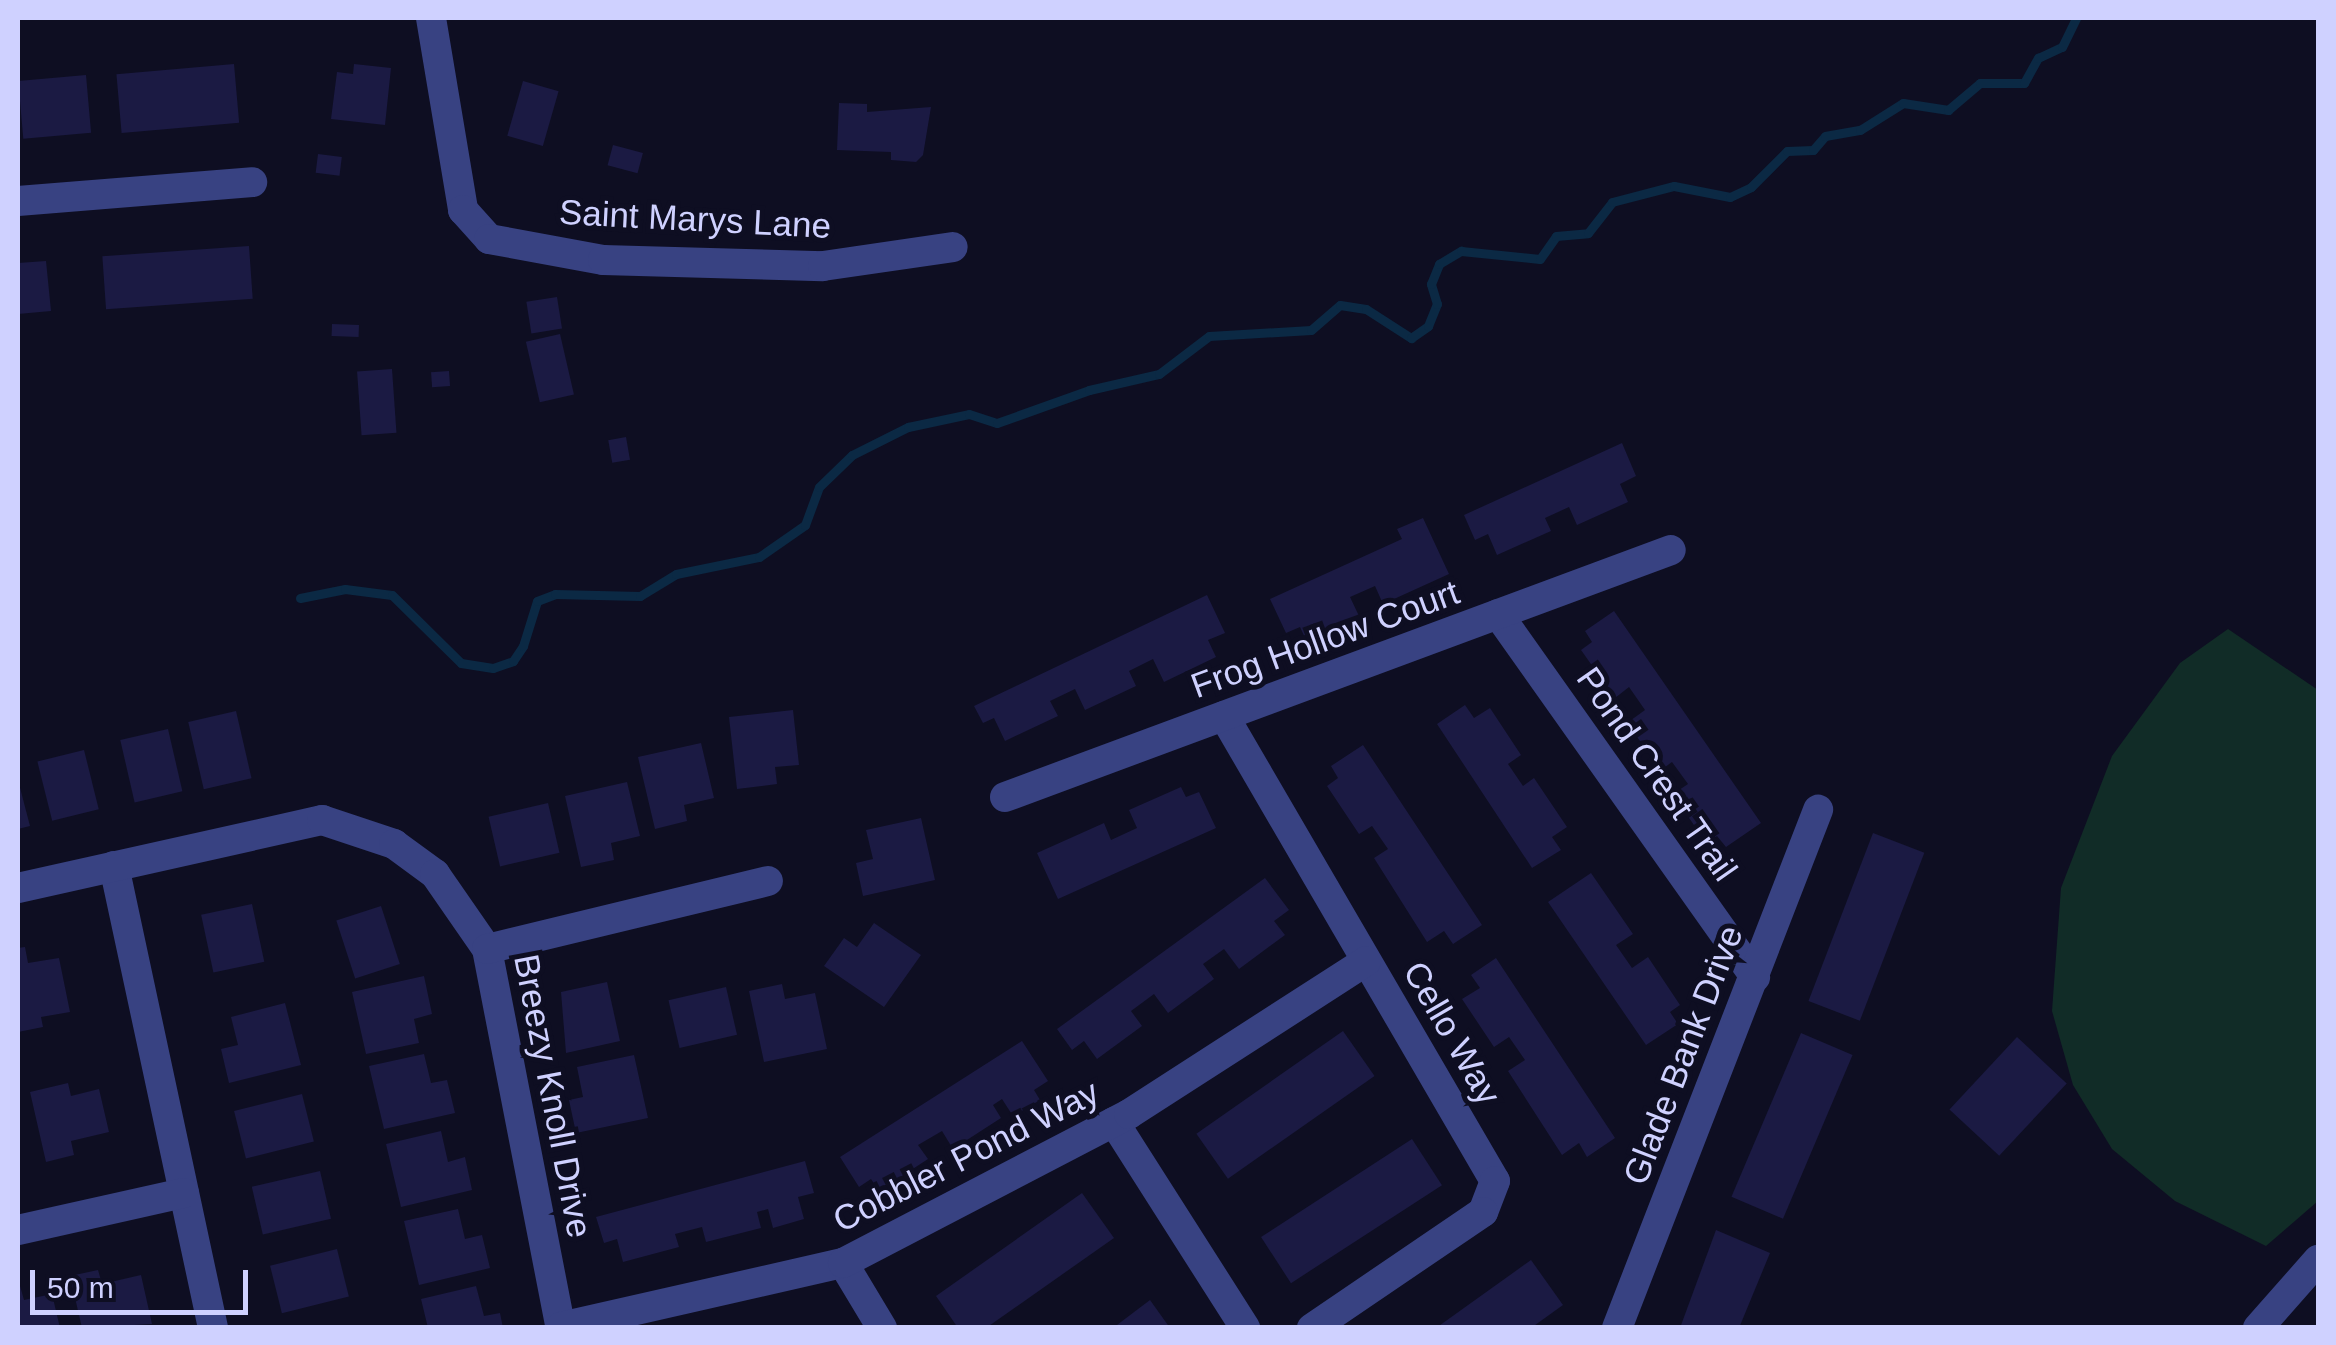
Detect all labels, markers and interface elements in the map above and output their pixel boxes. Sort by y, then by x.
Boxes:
street label: Saint Marys Lane [558,191,832,247]
street label: Frog Hollow Court [1185,571,1465,707]
street label: Pond Crest Trail [1568,659,1746,889]
street label: Glade Bank Drive [1614,919,1752,1191]
street label: Breezy Knoll Drive [505,951,601,1241]
street label: Cello Way [1394,954,1510,1112]
street label: Cobbler Pond Way [826,1071,1106,1241]
scale bar [35,1250,252,1312]
text: 50 m [47,1271,114,1304]

